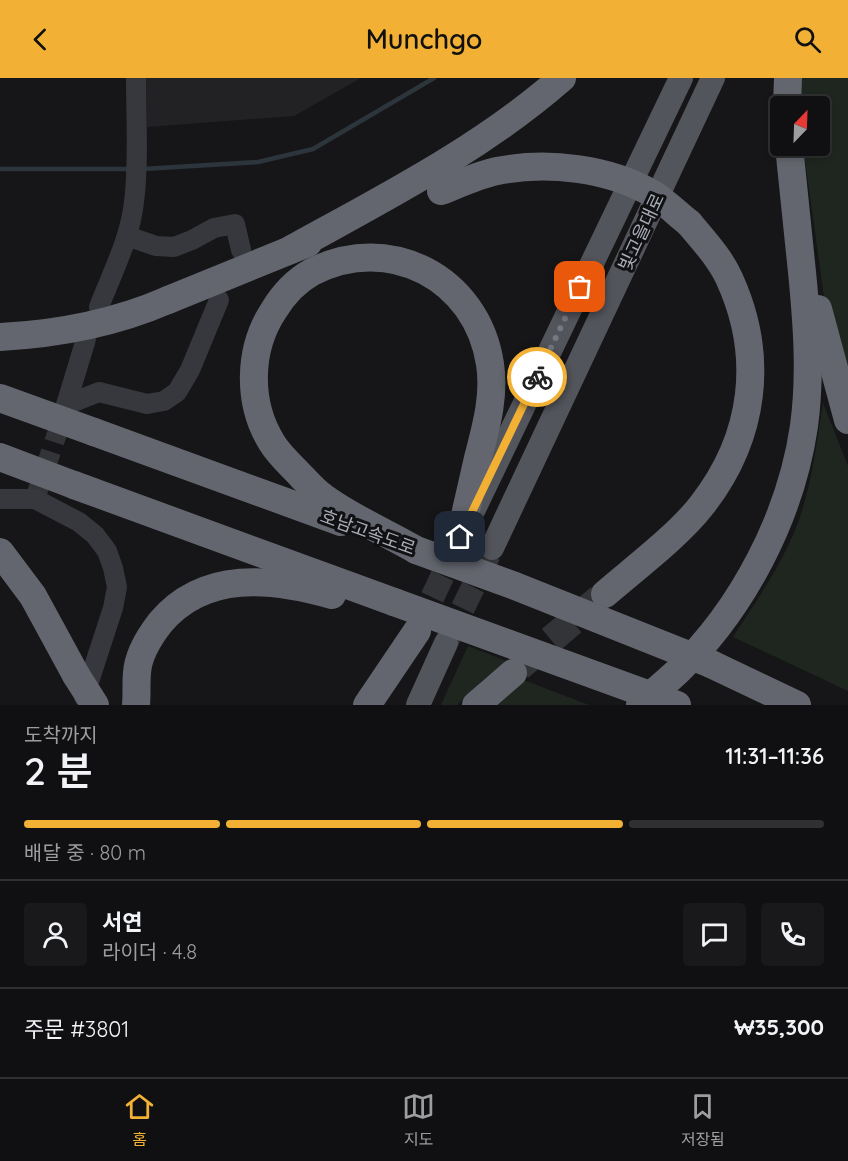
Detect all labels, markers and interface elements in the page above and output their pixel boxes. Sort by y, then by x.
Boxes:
text: Munchgo [366,22,482,56]
icon: back [24,23,57,56]
icon: search [791,23,824,56]
north arrow [770,96,830,156]
map controls [770,96,830,156]
street label: 빛고을대로 [613,190,669,274]
pin [554,261,605,312]
icon: bag [563,270,596,303]
courier [507,347,567,407]
icon: bike [521,361,554,394]
street label: 호남고속도로 [317,504,419,560]
pin [434,511,485,562]
icon: home [443,520,476,553]
text: 도착까지 [24,722,98,747]
text: 11:31–11:36 [725,742,824,770]
text: 2 분 [24,746,93,795]
text: 배달 중 · 80 m [24,840,146,865]
button: person [24,903,87,966]
button: chat [683,903,746,966]
button: phone [761,903,824,966]
text: 서연 [102,908,142,936]
text: 라이더 · 4.8 [102,939,197,964]
text: ₩35,300 [734,1013,824,1041]
text: 주문 #3801 [24,1015,130,1043]
tab: 홈 [123,1090,156,1150]
tab: 지도 [402,1090,435,1150]
tab: 저장됨 [681,1090,725,1150]

